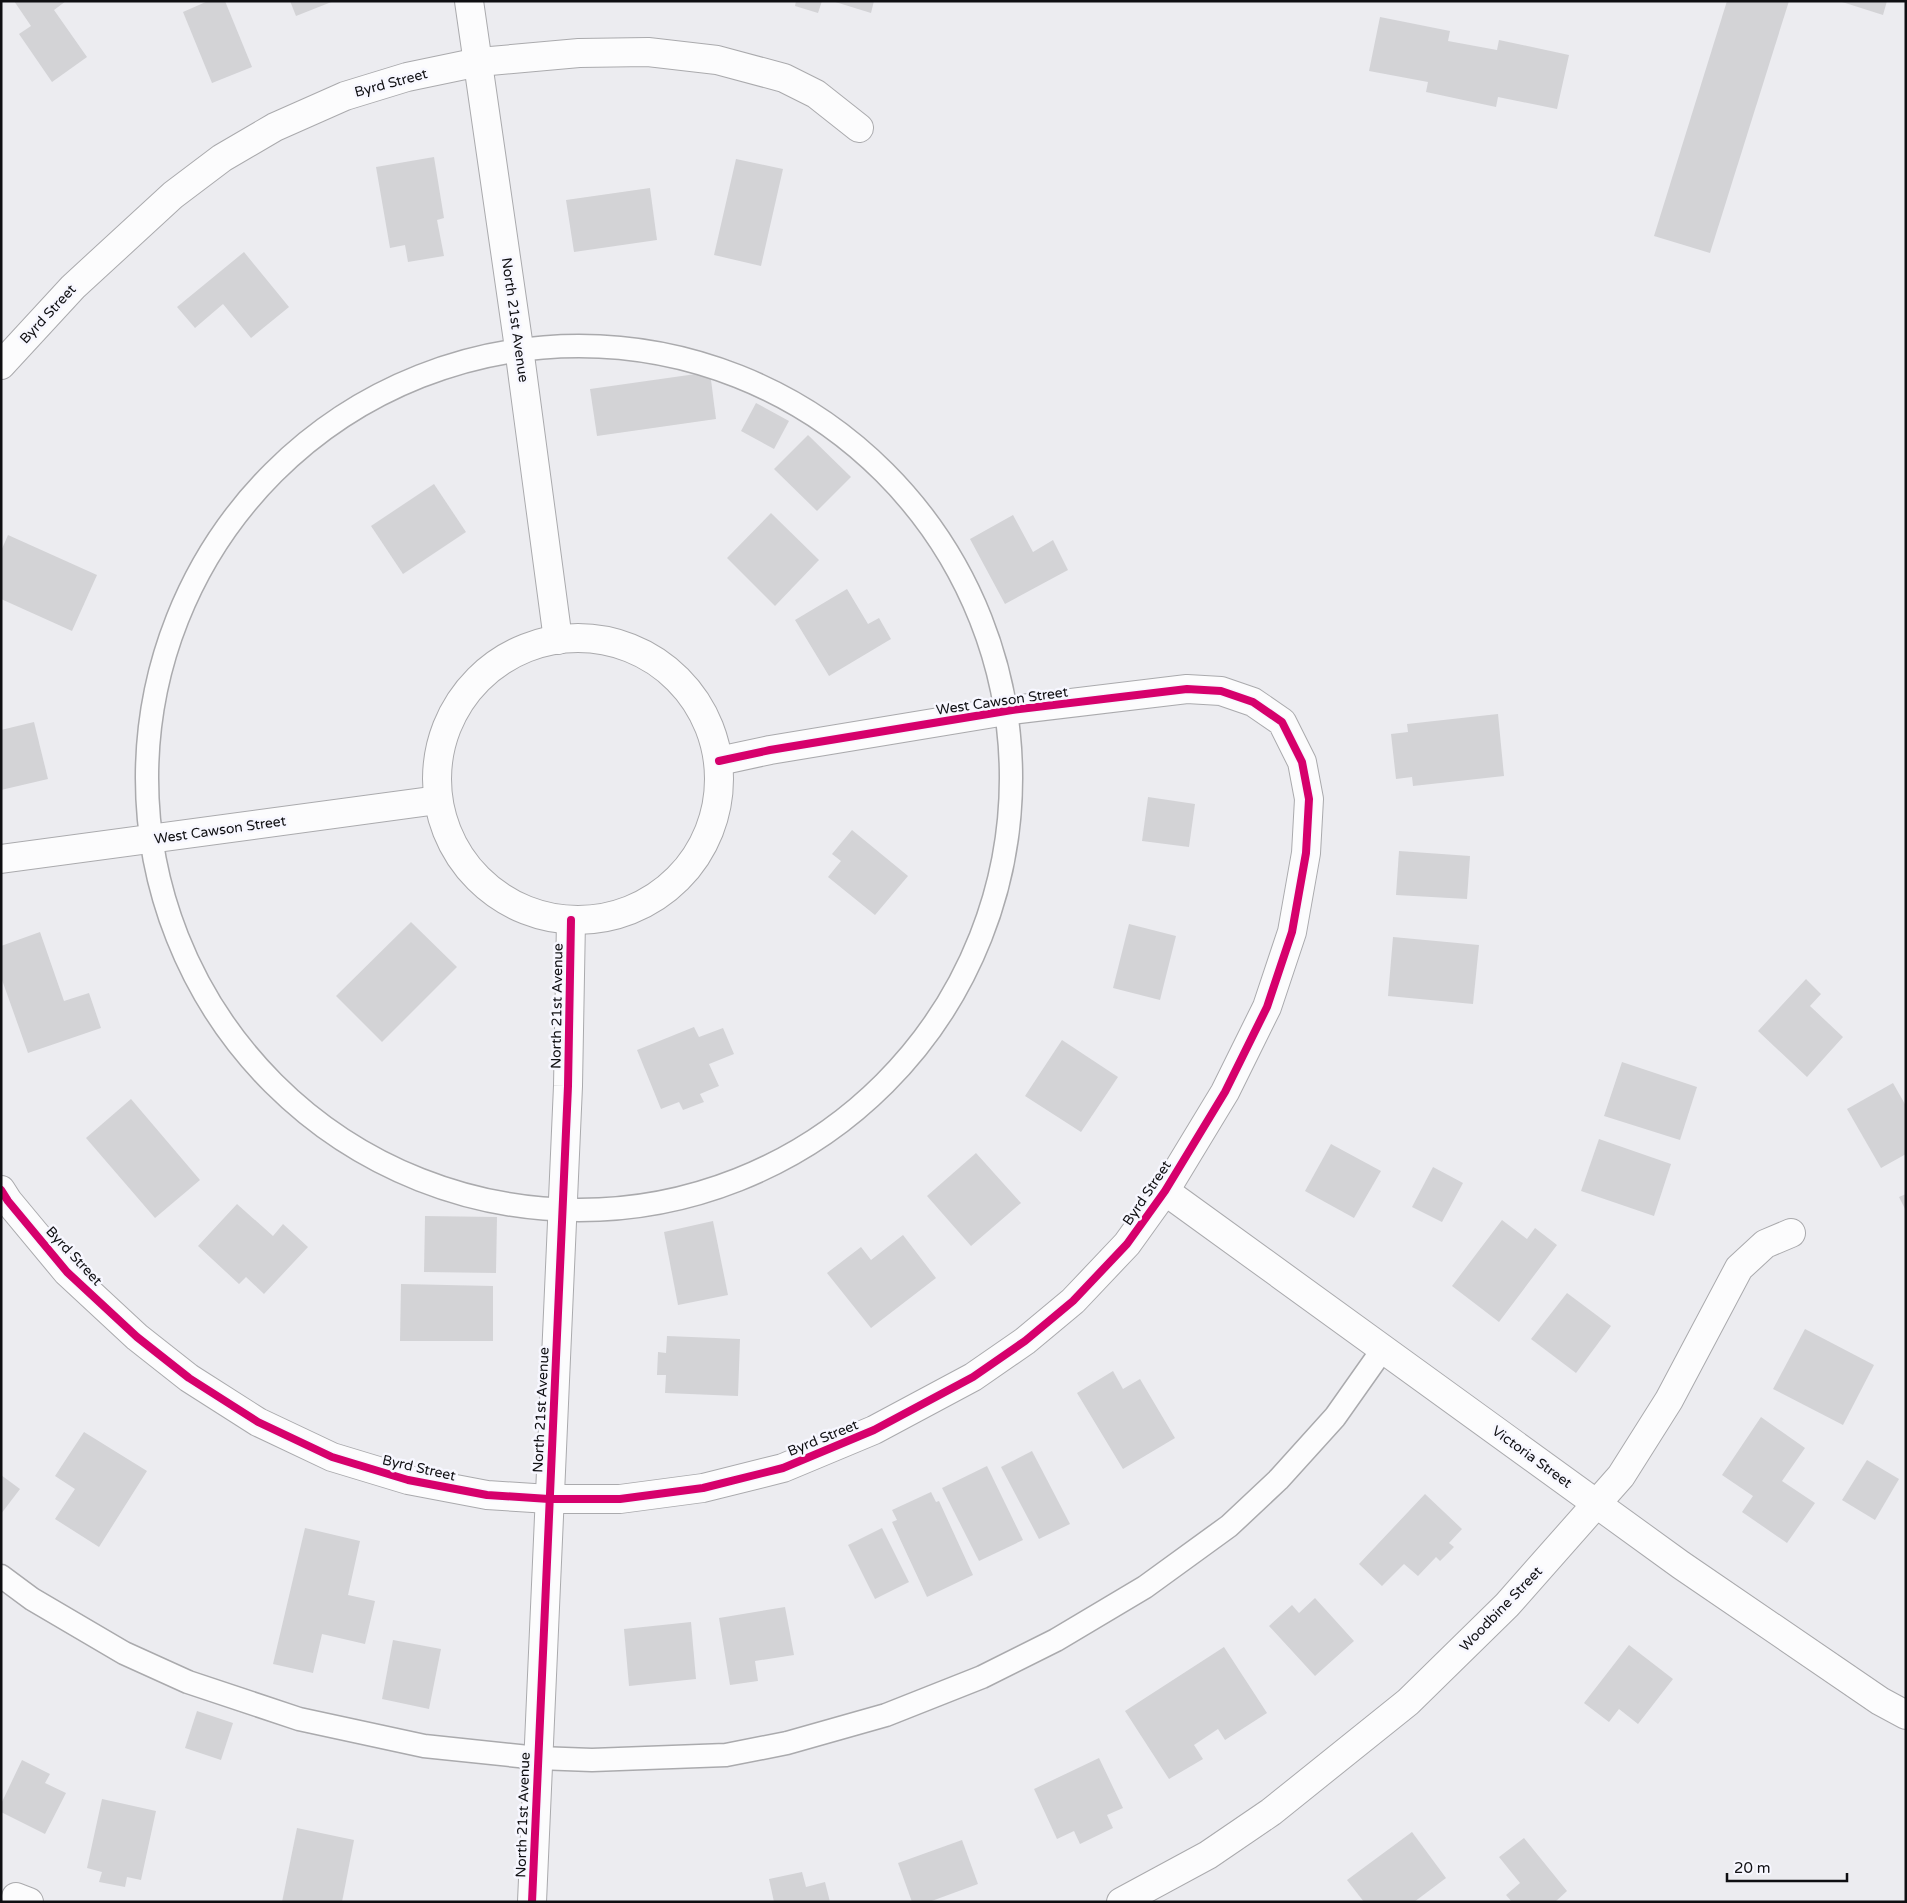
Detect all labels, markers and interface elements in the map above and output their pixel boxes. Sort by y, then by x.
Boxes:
street label: Byrd Street [353,65,430,101]
street label: North 21st Avenue [498,257,532,384]
street label: Byrd Street [16,280,80,347]
street label: West Cawson Street [935,683,1070,719]
street label: West Cawson Street [153,812,288,848]
street label: North 21st Avenue [547,943,567,1069]
street label: Byrd Street [1119,1157,1175,1229]
street label: Byrd Street [42,1223,106,1290]
street label: North 21st Avenue [529,1347,553,1473]
street label: Byrd Street [785,1416,861,1460]
street label: Victoria Street [1489,1422,1576,1492]
street label: Byrd Street [381,1451,458,1485]
street label: Woodbine Street [1456,1562,1546,1655]
street label: North 21st Avenue [512,1752,534,1878]
scale bar [1727,1850,1847,1882]
text: 20 m [1734,1859,1771,1877]

